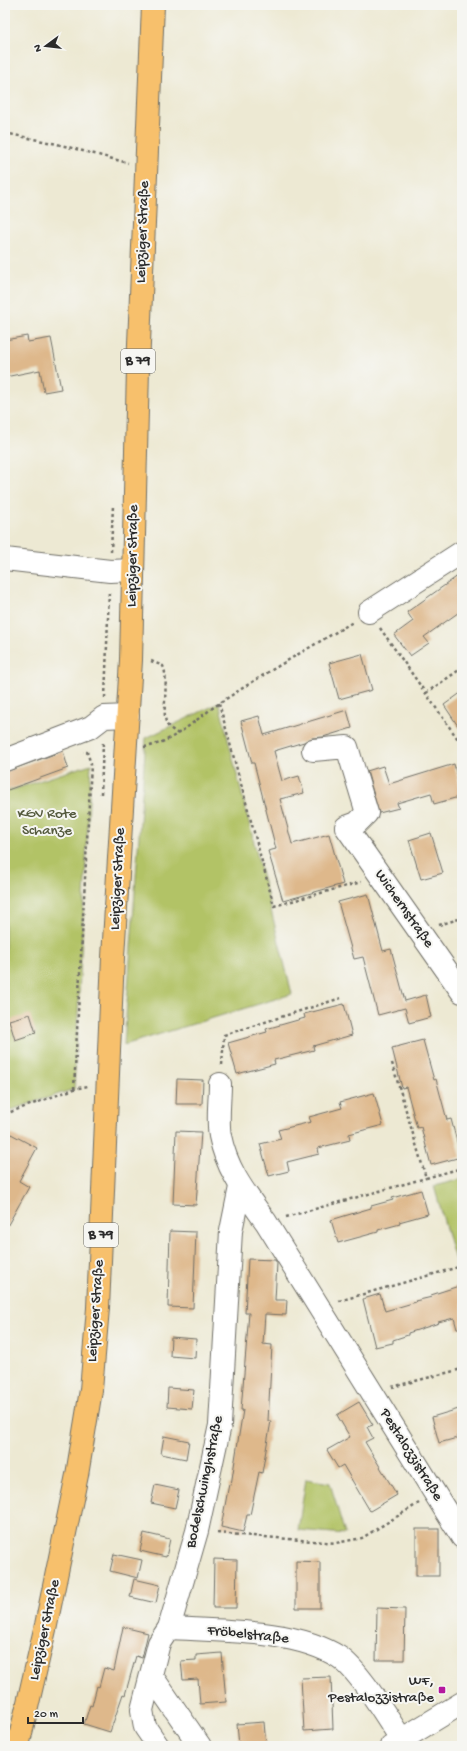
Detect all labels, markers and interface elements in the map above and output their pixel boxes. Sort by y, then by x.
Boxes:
north arrow [26,26,66,66]
text: N [32,43,45,53]
street label: Leipziger Straße [132,180,154,284]
road number: B 79 [121,349,155,373]
street label: Leipziger Straße [123,504,143,607]
park label: KGV Rote Schanze [17,805,77,840]
street label: Leipziger Straße [106,827,130,931]
street label: Wichernstraße [370,866,438,952]
road number: B 79 [84,1223,118,1247]
street label: Leipziger Straße [83,1259,109,1363]
street label: Pestalozzistraße [375,1405,447,1505]
street label: Bodelschwinghstraße [182,1414,228,1551]
street label: Leipziger Straße [26,1578,65,1682]
street label: Fröbelstraße [205,1622,290,1648]
place label: WF, Pestalozzistraße [327,1672,434,1707]
marker: WF, Pestalozzistraße [437,1685,447,1695]
scale bar [28,1699,83,1725]
text: 20 m [34,1708,59,1722]

